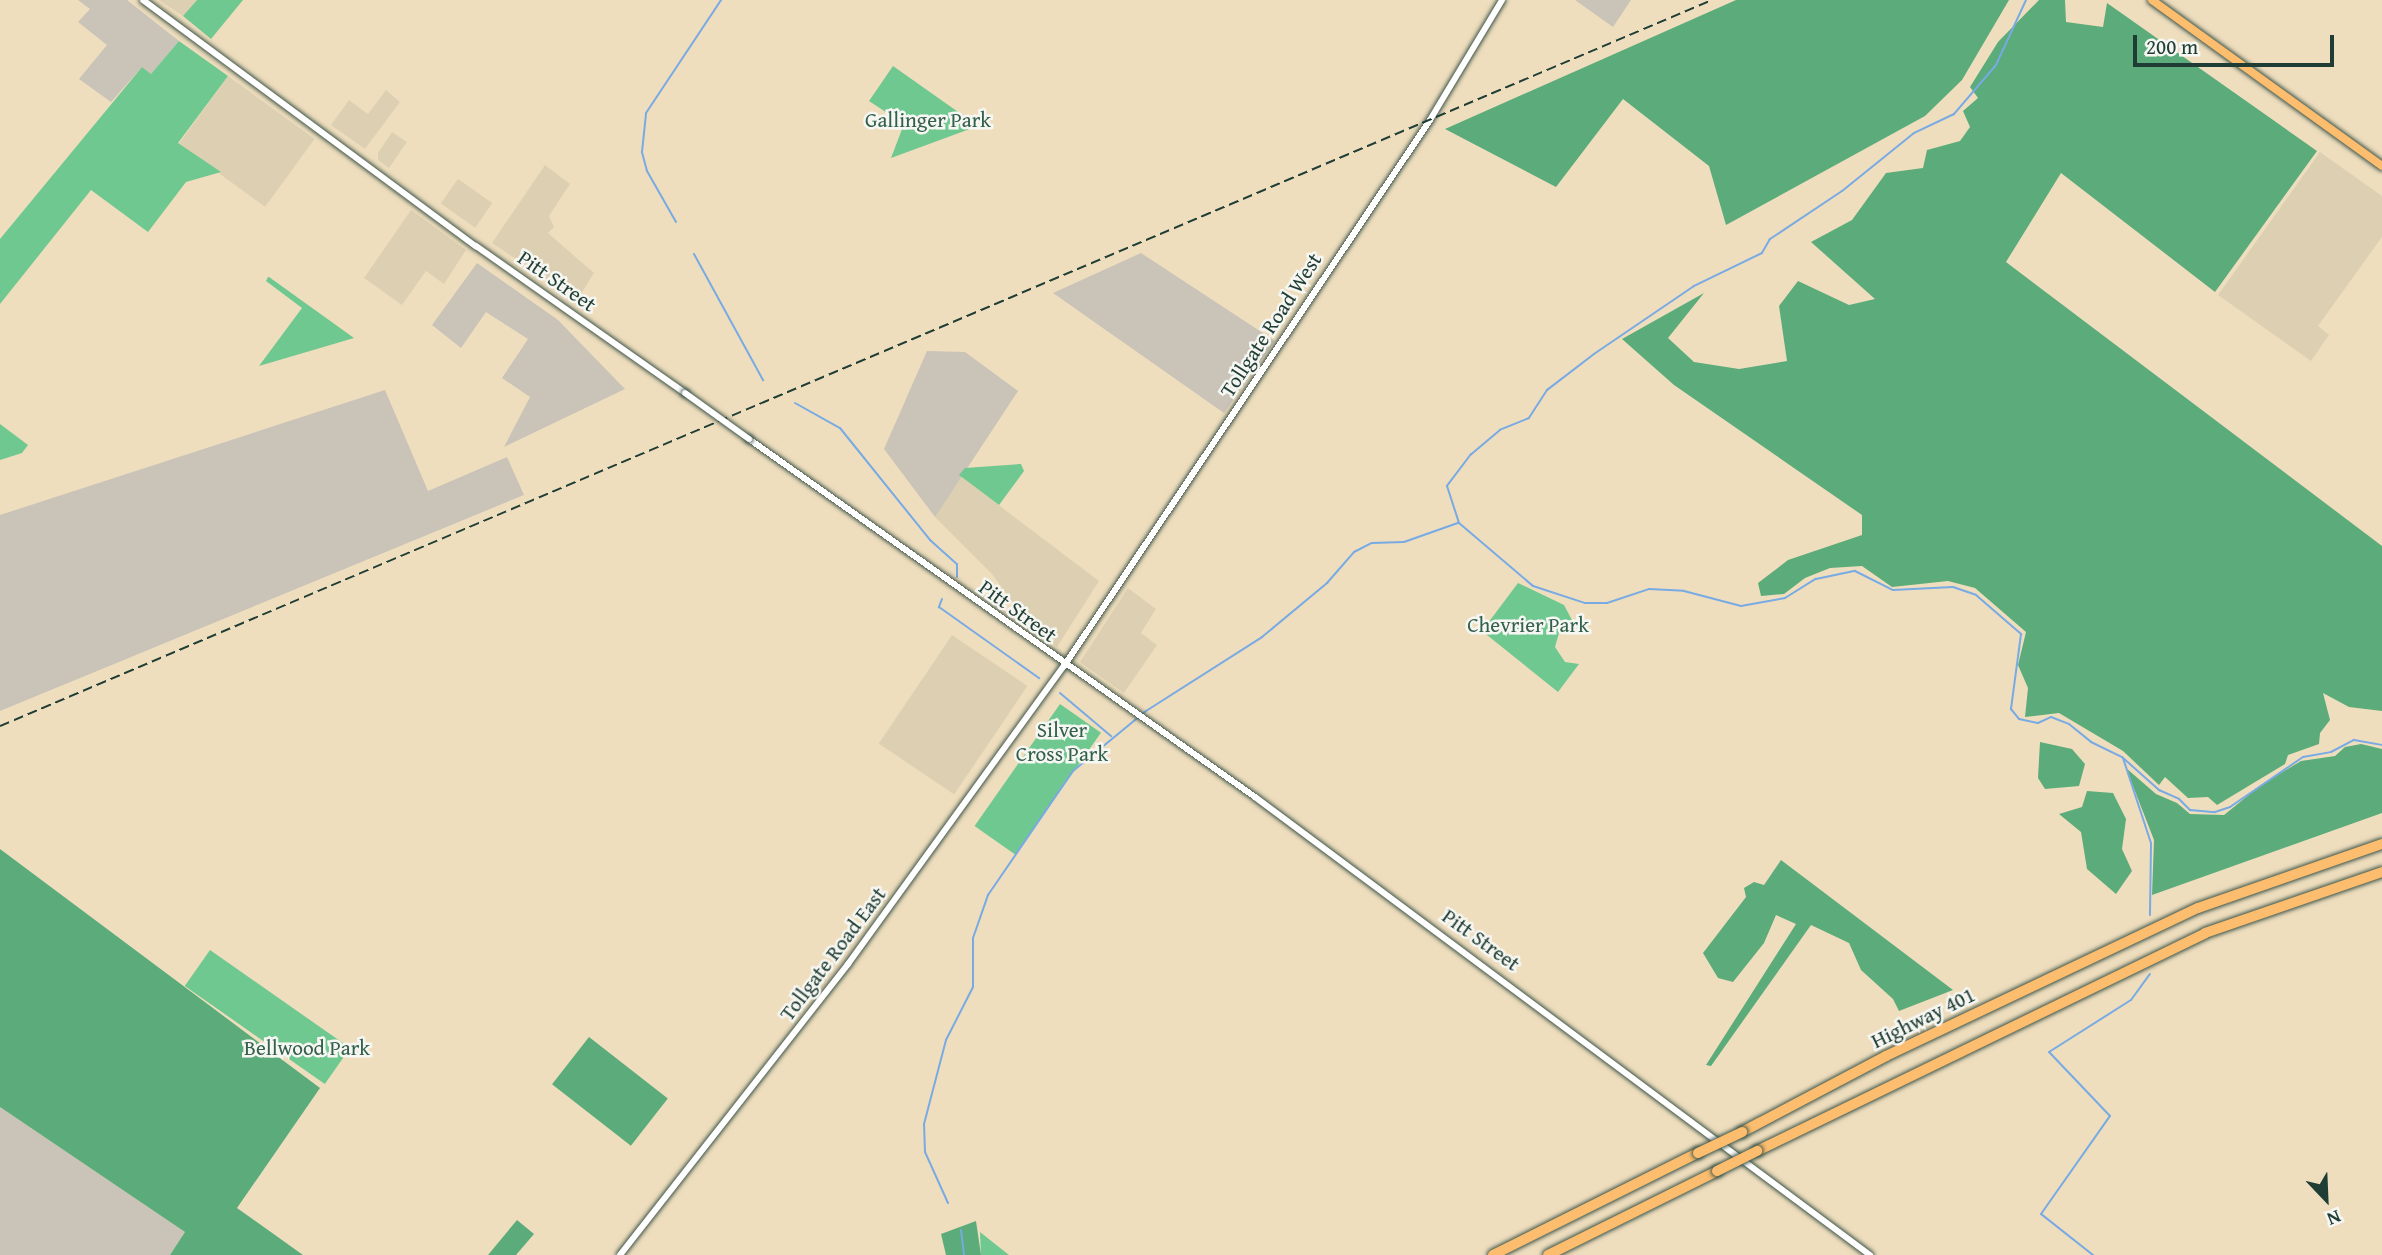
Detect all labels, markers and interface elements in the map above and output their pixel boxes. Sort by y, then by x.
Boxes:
scale bar [2137,21,2338,65]
text: 200 m [2146,31,2198,62]
park label: Gallinger Park [865,107,991,133]
street label: Pitt Street [513,245,601,317]
street label: Tollgate Road West [1215,248,1327,402]
street label: Pitt Street [974,574,1062,648]
park label: Chevrier Park [1467,612,1589,638]
park label: Silver Cross Park [1016,717,1108,767]
street label: Tollgate Road East [775,882,891,1026]
street label: Pitt Street [1437,903,1525,977]
street label: Highway 401 [1867,982,1979,1054]
park label: Bellwood Park [244,1035,370,1061]
north arrow [2291,1164,2361,1234]
text: N [2323,1203,2346,1234]

